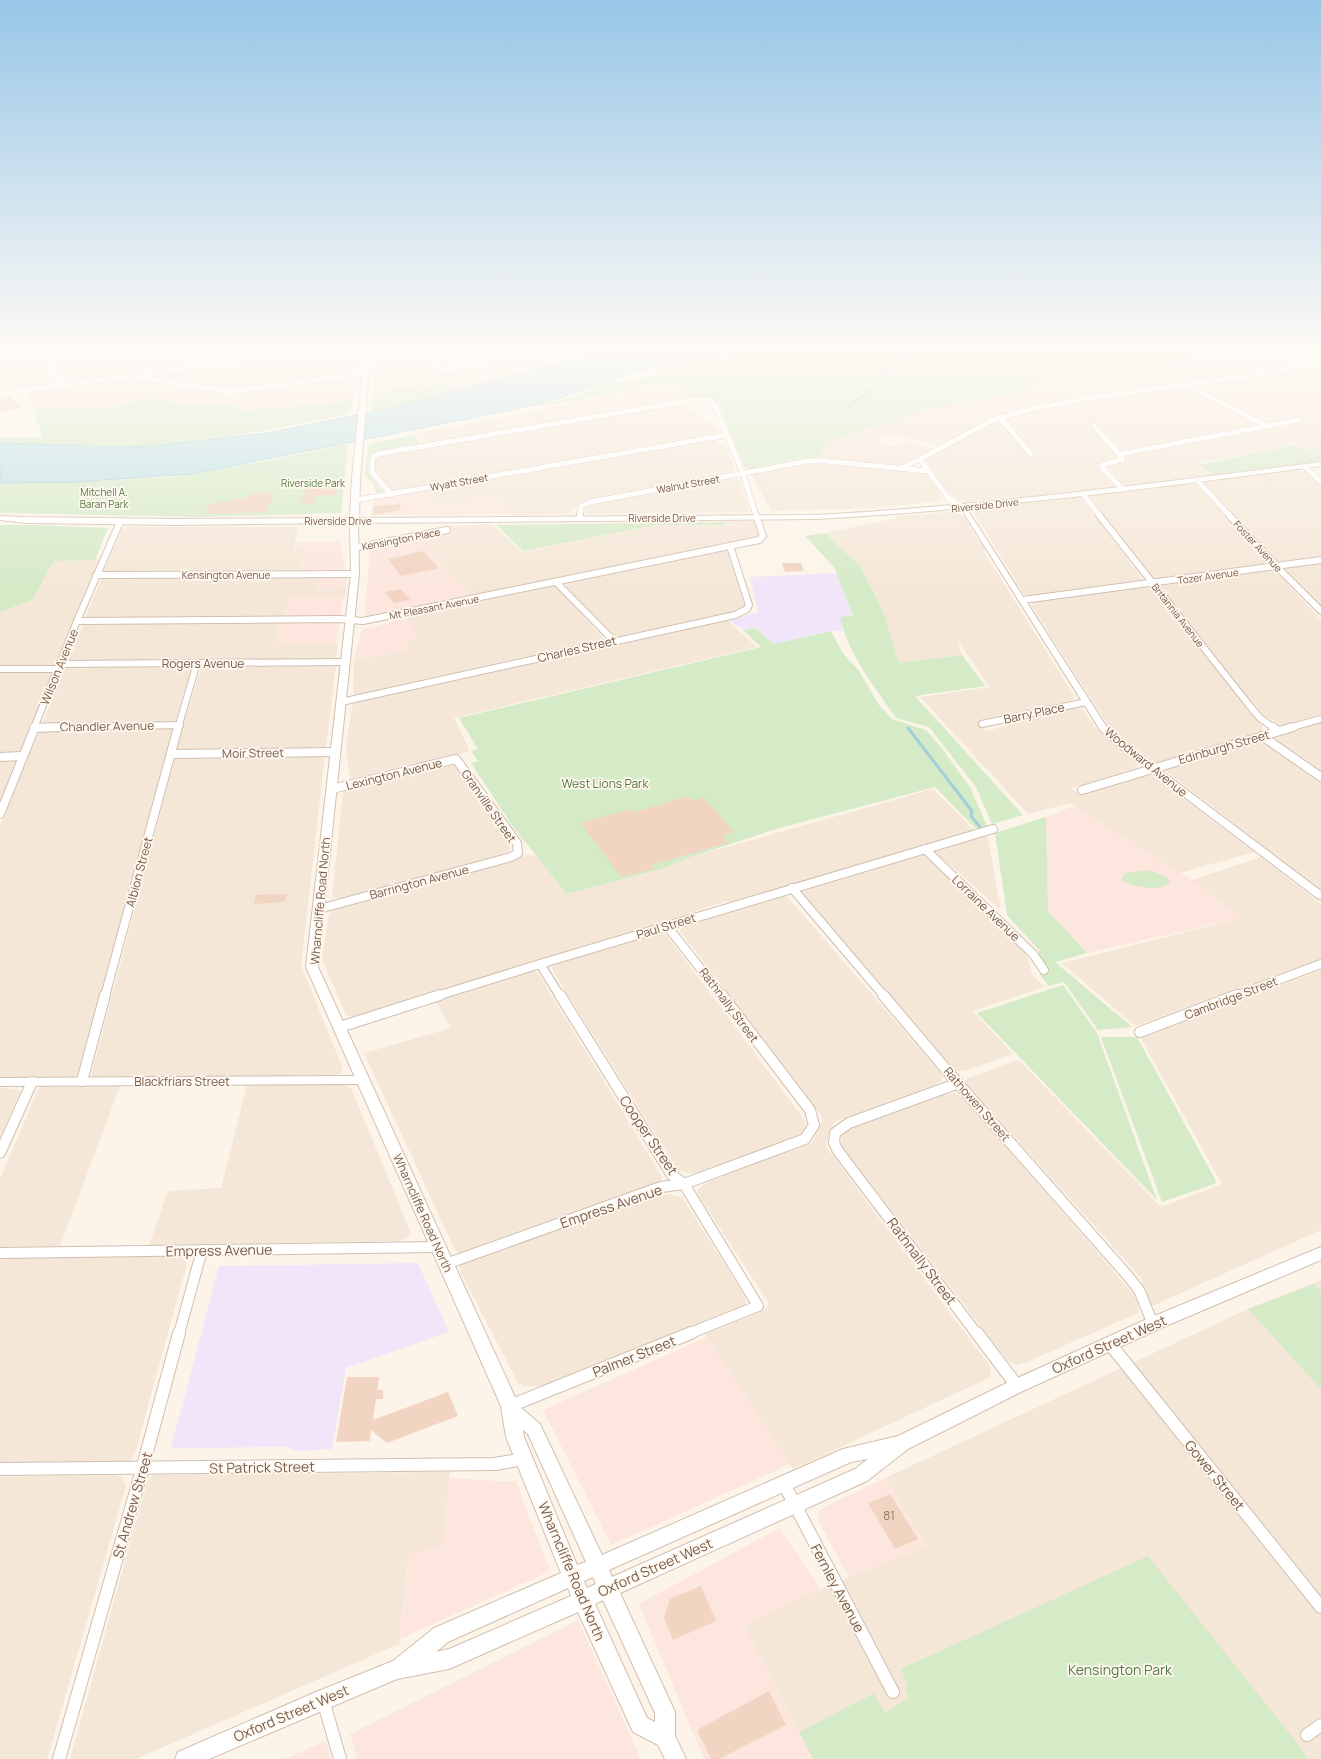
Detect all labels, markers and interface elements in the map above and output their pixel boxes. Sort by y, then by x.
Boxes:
street label: Wyatt Street [429,470,489,494]
street label: Walnut Street [655,472,721,496]
park label: Riverside Park [281,476,346,490]
park label: Mitchell A. Baran Park [80,485,129,511]
street label: Riverside Drive [951,494,1019,515]
street label: Riverside Drive [628,511,696,525]
street label: Riverside Drive [304,514,372,528]
street label: Foster Avenue [1231,517,1286,575]
street label: Kensington Place [361,525,441,553]
street label: Tozer Avenue [1177,565,1240,587]
street label: Kensington Avenue [182,568,270,582]
street label: Britannia Avenue [1149,580,1208,650]
street label: Mt Pleasant Avenue [388,591,480,623]
street label: Wilson Avenue [36,626,82,708]
street label: Charles Street [536,632,618,666]
street label: Rogers Avenue [162,655,244,672]
street label: Barry Place [1002,698,1066,728]
street label: Chandler Avenue [60,717,154,735]
street label: Woodward Avenue [1101,723,1191,801]
street label: Edinburgh Street [1176,726,1272,768]
street label: Moir Street [222,744,284,762]
street label: Lexington Avenue [344,754,444,794]
street label: Granville Street [458,766,521,846]
park label: West Lions Park [562,775,649,792]
street label: Albion Street [121,835,157,909]
street label: Wharncliffe Road North [306,836,334,966]
street label: Barrington Avenue [368,861,470,903]
street label: Lorraine Avenue [948,871,1024,945]
street label: Paul Street [634,909,698,943]
street label: Rathnally Street [695,964,763,1046]
street label: Cambridge Street [1182,972,1280,1024]
street label: Rathowen Street [940,1063,1014,1145]
street label: Blackfriars Street [134,1073,230,1090]
street label: Cooper Street [615,1092,683,1179]
street label: Wharncliffe Road North [389,1151,457,1275]
street label: Empress Avenue [557,1180,665,1232]
street label: Rathnally Street [883,1214,961,1309]
street label: Empress Avenue [166,1240,272,1260]
street label: Oxford Street West [1049,1310,1170,1378]
street label: Palmer Street [590,1331,679,1381]
street label: Gower Street [1181,1436,1250,1515]
street label: St Andrew Street [108,1449,156,1560]
street label: St Patrick Street [209,1457,315,1477]
street label: Wharncliffe Road North [534,1499,610,1643]
house number: 81 [883,1507,895,1524]
street label: Oxford Street West [595,1533,716,1601]
street label: Fernley Avenue [807,1540,869,1636]
park label: Kensington Park [1068,1660,1173,1679]
street label: Oxford Street West [230,1680,352,1746]

